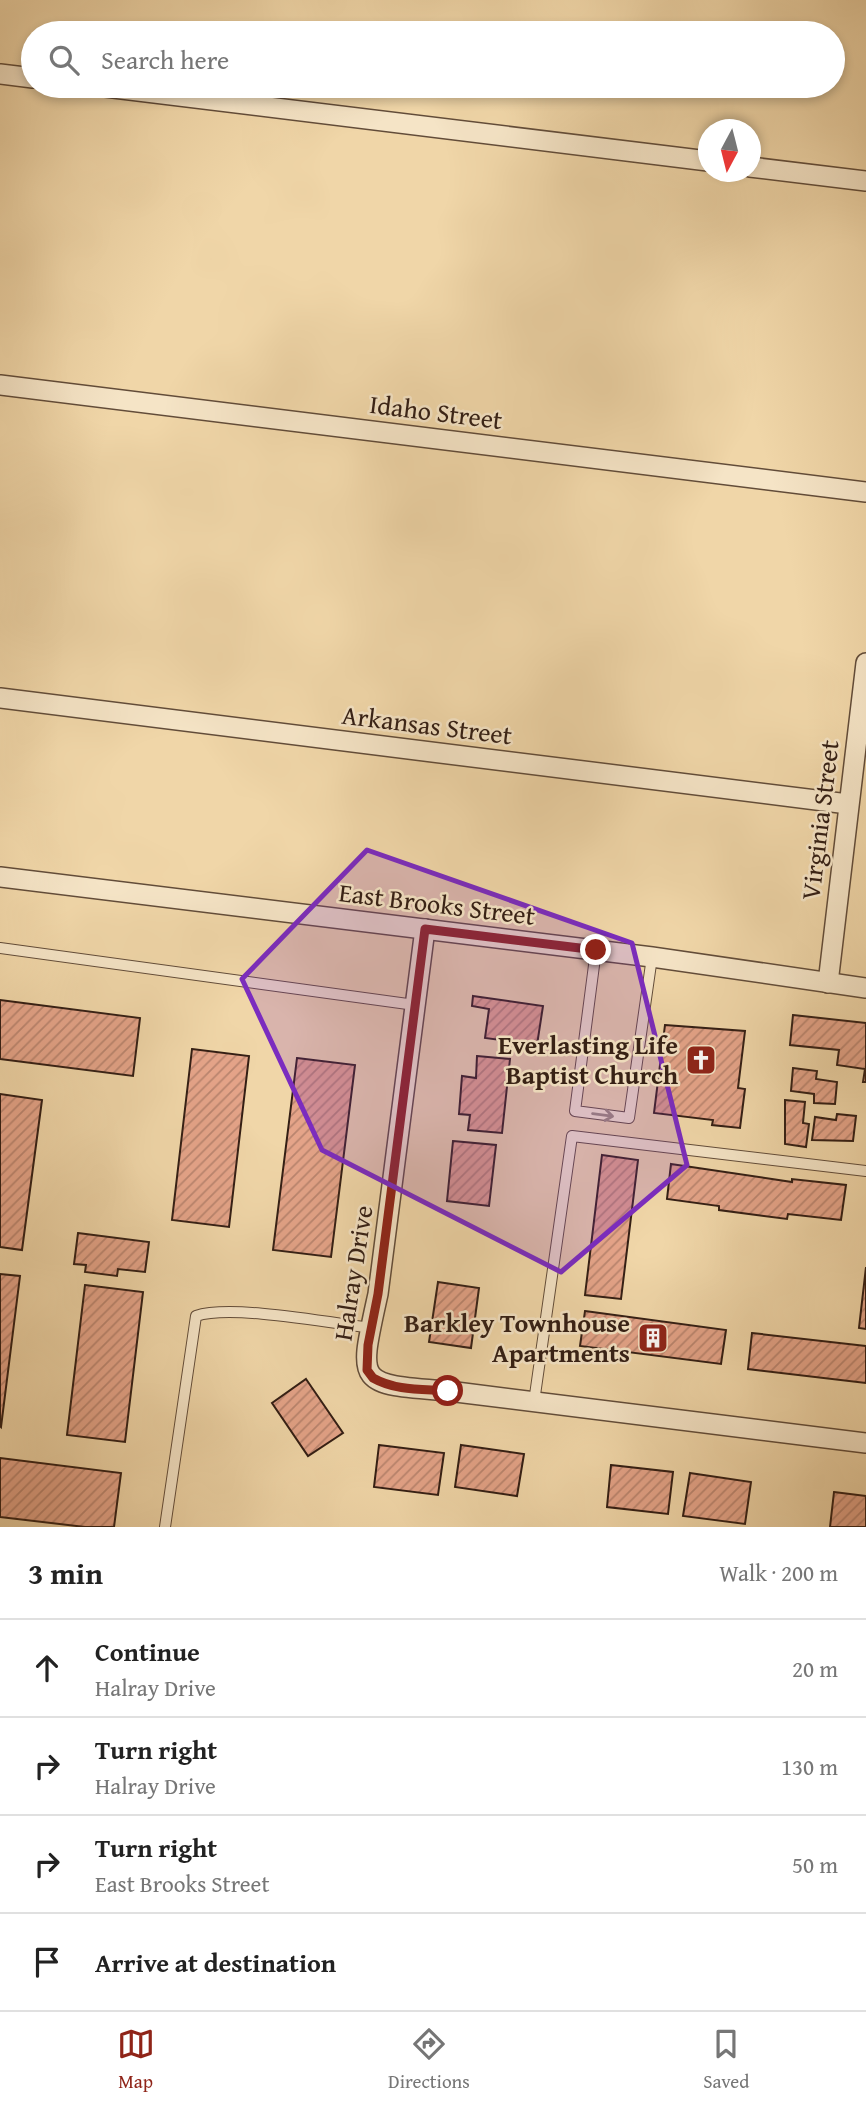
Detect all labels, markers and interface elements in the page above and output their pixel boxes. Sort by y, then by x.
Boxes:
search box [21,21,845,98]
text: Search here [101,40,229,79]
icon: search [45,41,83,79]
north arrow [698,119,761,182]
street label: Idaho Street [367,384,505,439]
street label: Arkansas Street [340,695,514,754]
street label: Virginia Street [790,738,849,902]
street label: East Brooks Street [337,872,537,935]
route end [580,934,611,965]
place label: Everlasting Life Baptist Church [498,1025,679,1094]
church icon: Everlasting Life Baptist Church [684,1043,718,1077]
one-way arrow [591,1109,614,1122]
street label: Halray Drive [323,1202,382,1343]
place label: Barkley Townhouse Apartments [404,1303,630,1372]
building icon: Barkley Townhouse Apartments [636,1321,670,1355]
route start [432,1375,463,1406]
text: 3 min [28,1551,103,1595]
text: Walk · 200 m [719,1556,838,1589]
text: Continue [95,1632,200,1671]
icon: ahead [28,1649,66,1687]
text: 20 m [792,1652,838,1685]
text: Halray Drive [95,1671,216,1704]
text: Turn right [95,1730,217,1769]
icon: right [28,1747,66,1785]
text: 130 m [781,1750,838,1783]
text: Halray Drive [95,1769,216,1802]
text: Turn right [95,1828,217,1867]
icon: right [28,1845,66,1883]
text: 50 m [792,1848,838,1881]
text: East Brooks Street [95,1867,270,1900]
icon: arrive [28,1943,66,1981]
text: Arrive at destination [95,1943,336,1982]
tab: Map [117,2025,155,2095]
tab: Directions [388,2025,470,2095]
tab: Saved [703,2025,749,2095]

